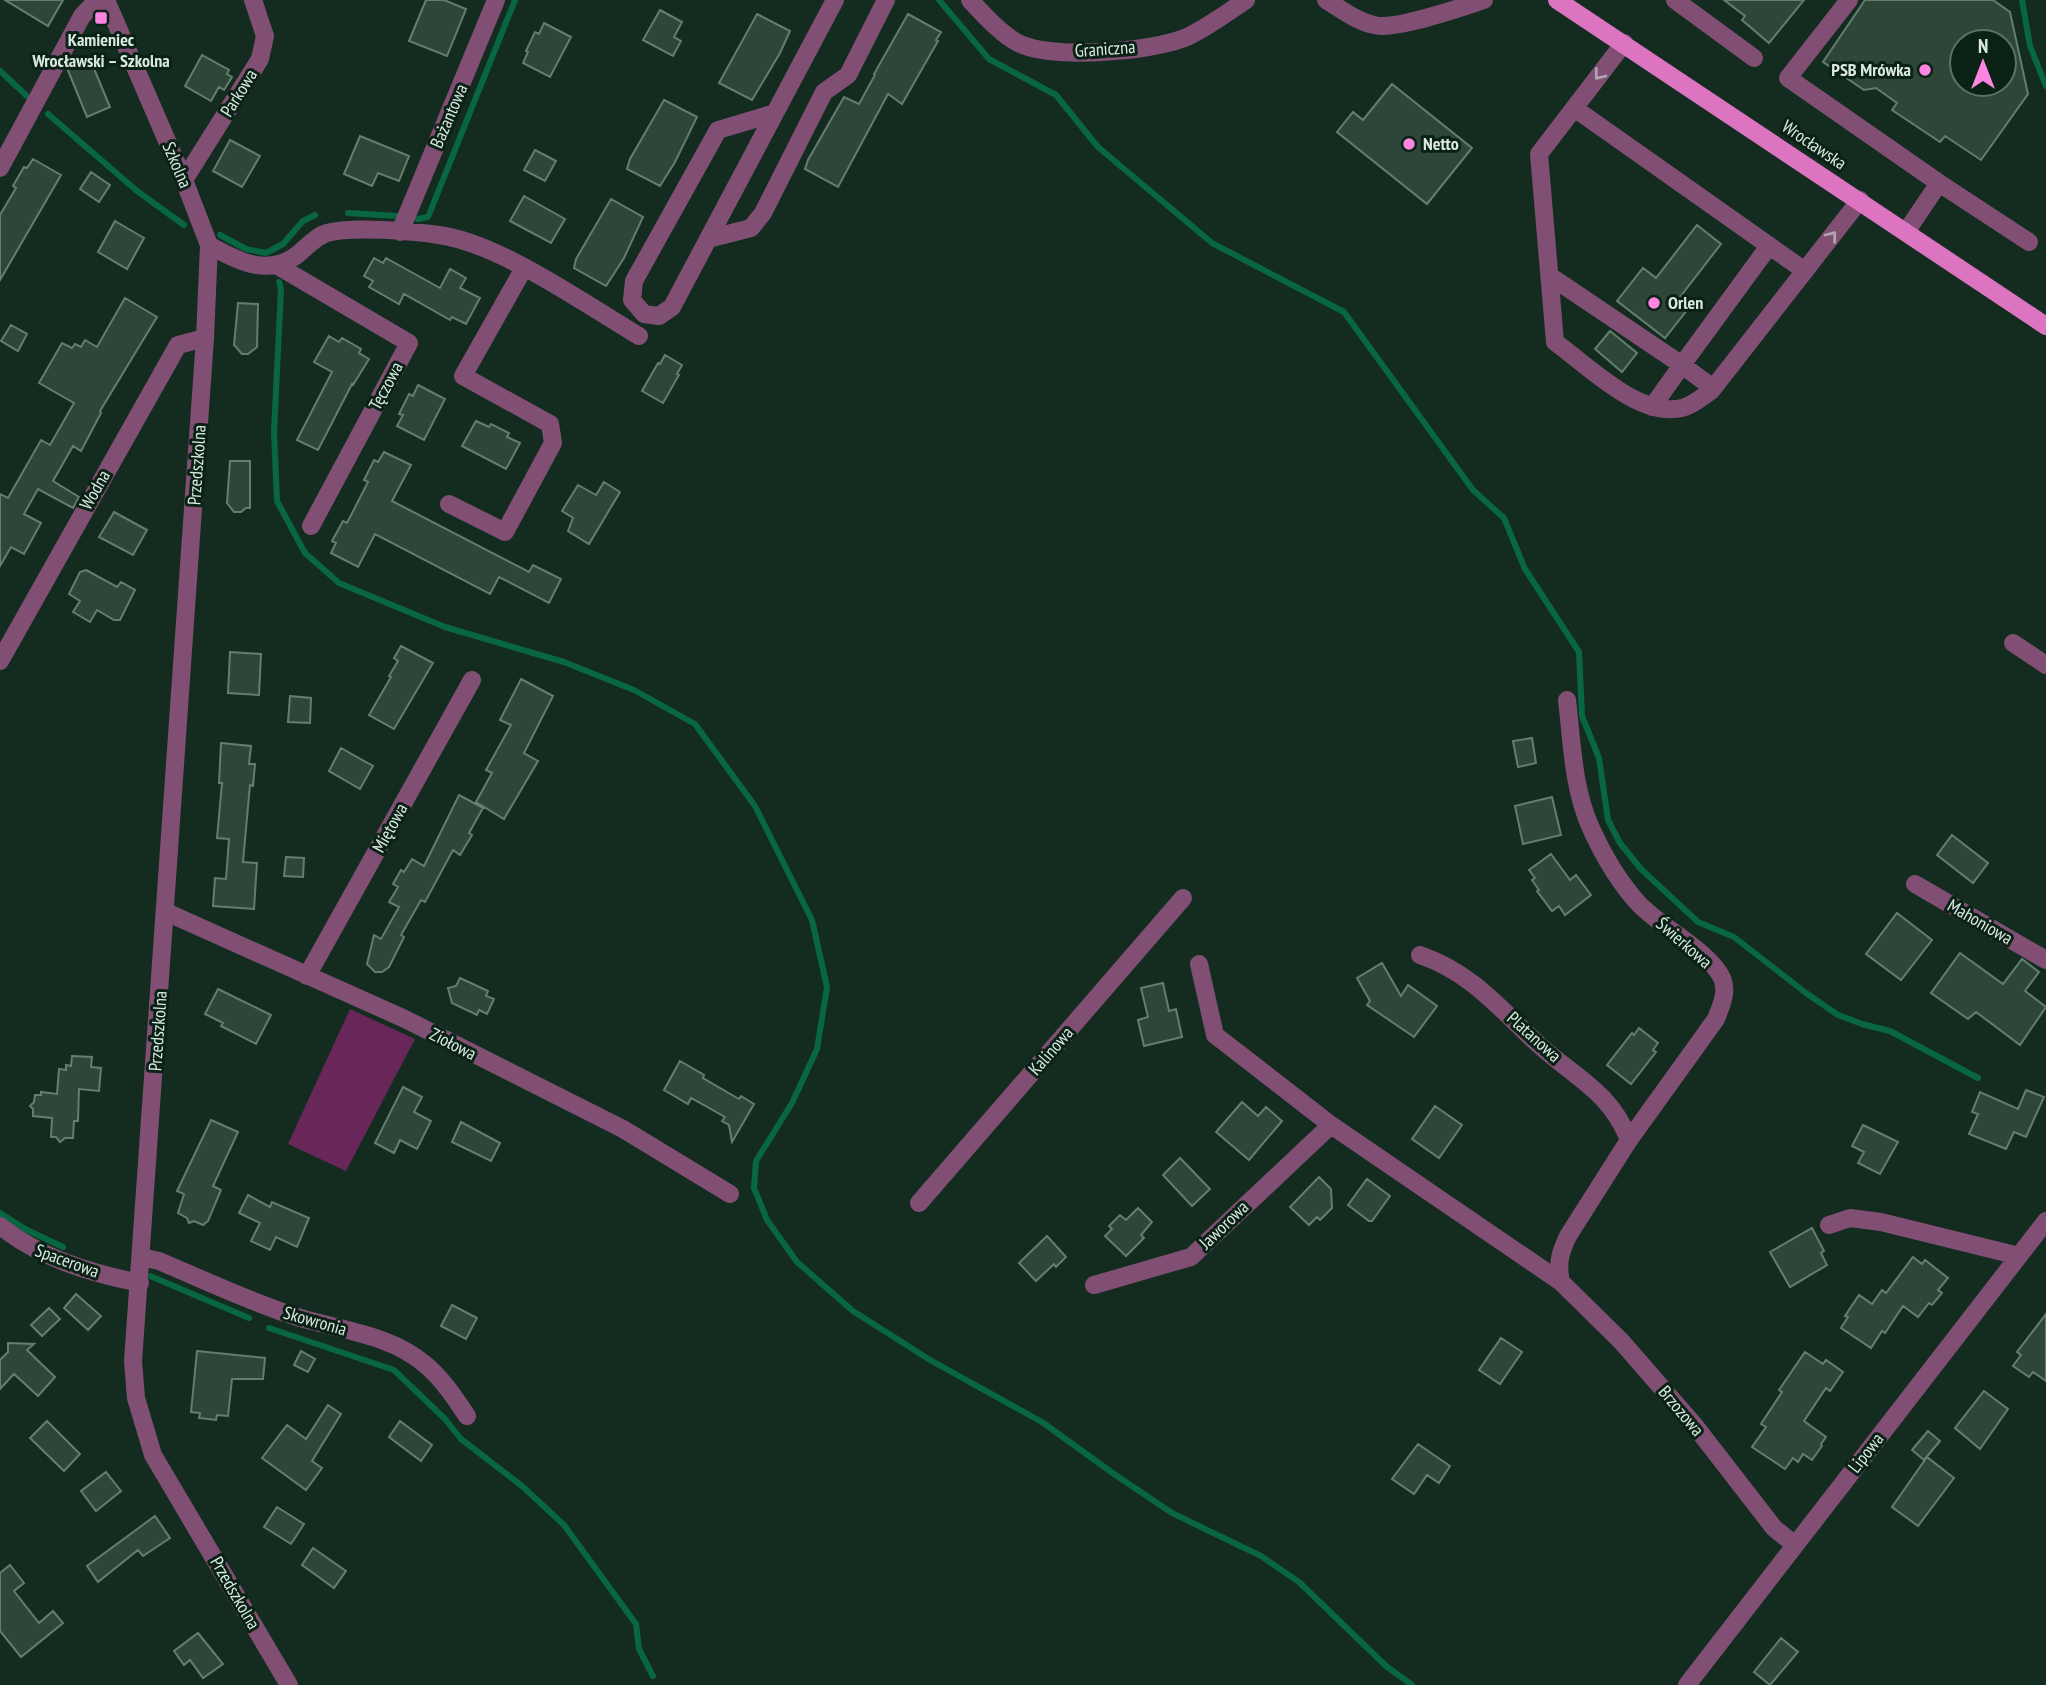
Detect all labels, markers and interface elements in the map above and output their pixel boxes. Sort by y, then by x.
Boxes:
marker: Kamieniec Wrocławski – Szkolna [93,10,109,26]
place label: Kamieniec Wrocławski – Szkolna [31,28,170,72]
north arrow [1948,28,2018,98]
text: N [1978,34,1988,58]
street label: Graniczna [1074,35,1136,62]
place label: PSB Mrówka [1831,58,1911,81]
marker: PSB Mrówka [1917,62,1933,78]
street label: Parkowa [215,65,262,121]
one-way arrow [1595,68,1608,80]
street label: Bażantowa [425,80,472,151]
street label: Wrocławska [1778,115,1851,175]
place label: Netto [1423,132,1459,155]
marker: Netto [1401,136,1417,152]
street label: Szkolna [157,138,197,191]
one-way arrow [1824,231,1837,243]
place label: Orlen [1668,291,1703,314]
marker: Orlen [1646,295,1662,311]
street label: Tęczowa [363,358,408,414]
street label: Przedszkolna [182,424,211,506]
street label: Wodna [74,466,115,514]
street label: Miętowa [367,799,412,857]
street label: Mahoniowa [1943,894,2017,949]
street label: Świerkowa [1652,912,1717,973]
street label: Przedszkolna [143,990,172,1072]
street label: Platanowa [1502,1006,1566,1067]
street label: Ziołowa [426,1022,480,1065]
street label: Kalinowa [1023,1022,1078,1080]
street label: Jaworowa [1193,1195,1253,1254]
street label: Spacerowa [32,1238,102,1283]
street label: Skowronia [281,1301,349,1340]
street label: Brzozowa [1654,1381,1709,1441]
street label: Lipowa [1843,1428,1888,1477]
street label: Przedszkolna [205,1552,266,1633]

